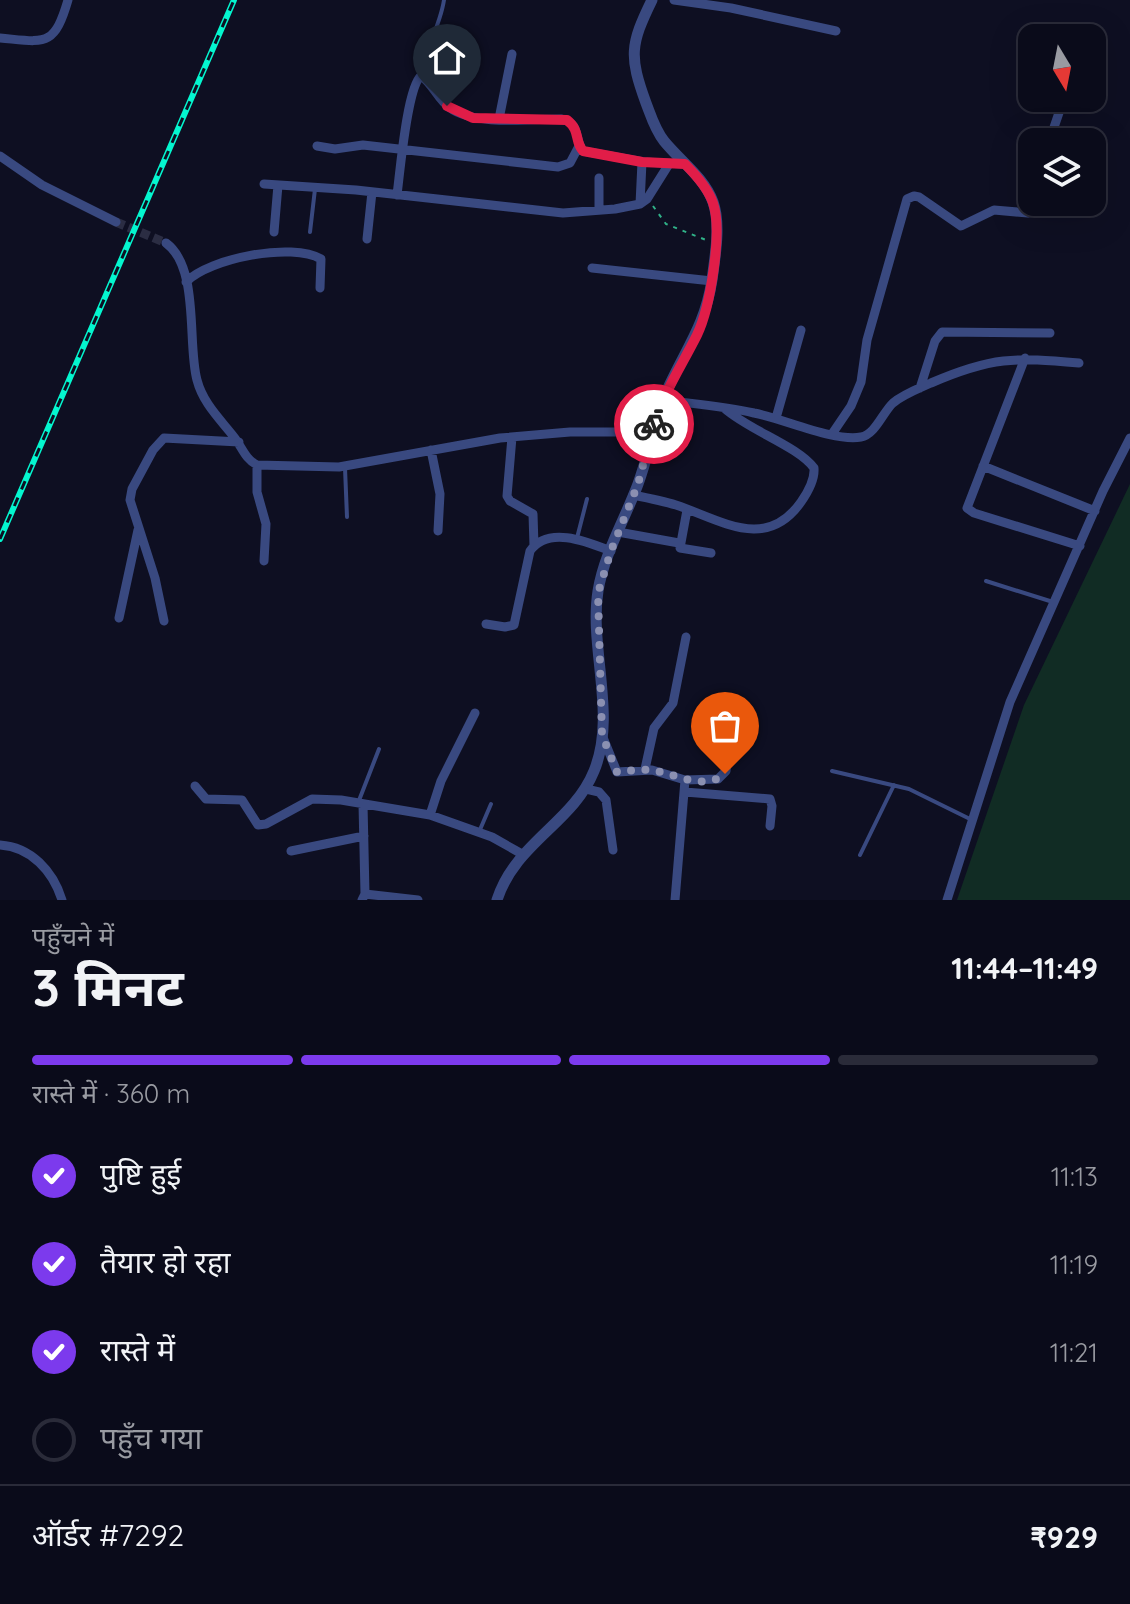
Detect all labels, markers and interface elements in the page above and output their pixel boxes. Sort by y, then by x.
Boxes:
pin [413,24,481,106]
north arrow [1018,24,1106,112]
map controls [1018,24,1106,216]
icon: home [425,36,469,80]
button: layers [1018,128,1106,216]
courier [614,384,694,464]
icon: bike [632,402,676,446]
pin [691,692,759,774]
icon: bag [703,704,747,748]
text: पहुँचने में [32,920,114,953]
text: 11:44–11:49 [951,949,1098,987]
text: 3 मिनट [32,954,184,1019]
text: रास्ते में · 360 m [32,1077,190,1110]
icon: check [32,1154,76,1198]
text: पुष्टि हुई [100,1155,181,1193]
text: 11:13 [1051,1160,1098,1193]
icon: check [32,1242,76,1286]
text: तैयार हो रहा [100,1243,231,1281]
text: 11:19 [1050,1248,1098,1281]
icon: check [32,1330,76,1374]
text: रास्ते में [100,1331,175,1369]
text: 11:21 [1050,1336,1098,1369]
text: पहुँच गया [100,1419,202,1457]
text: ऑर्डर #7292 [32,1516,184,1554]
text: ₹929 [1030,1518,1098,1556]

